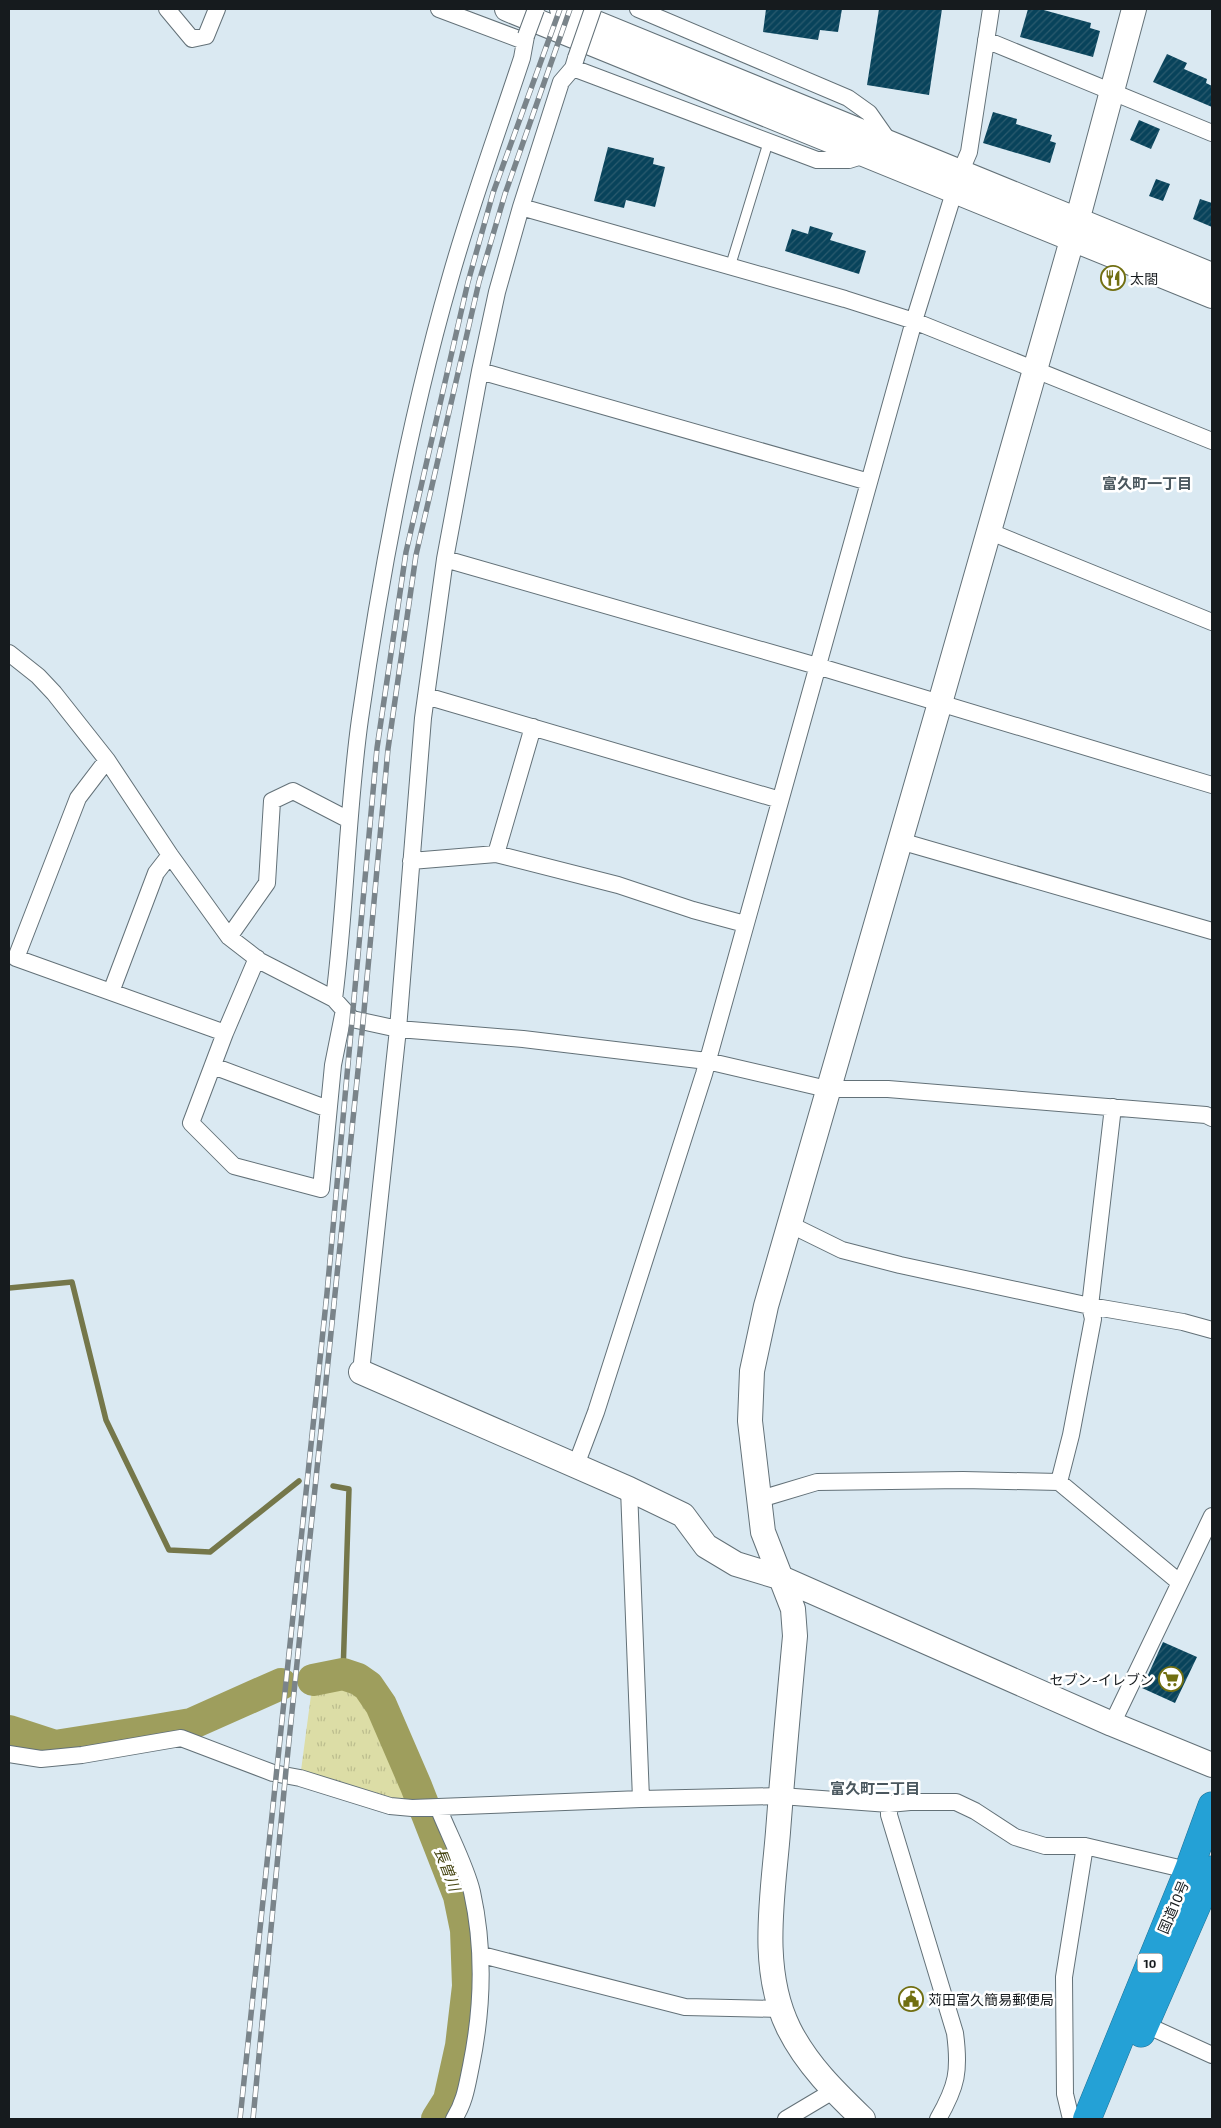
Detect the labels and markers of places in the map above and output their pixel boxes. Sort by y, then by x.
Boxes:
restaurant icon: 太閤 [1100,265,1126,291]
place label: 太閤 [1130,270,1158,287]
supermarket icon: セブン-イレブン [1158,1666,1184,1692]
place label: セブン-イレブン [1050,1671,1154,1688]
public building icon: 苅田富久簡易郵便局 [898,1986,924,2012]
place label: 苅田富久簡易郵便局 [928,1991,1054,2008]

